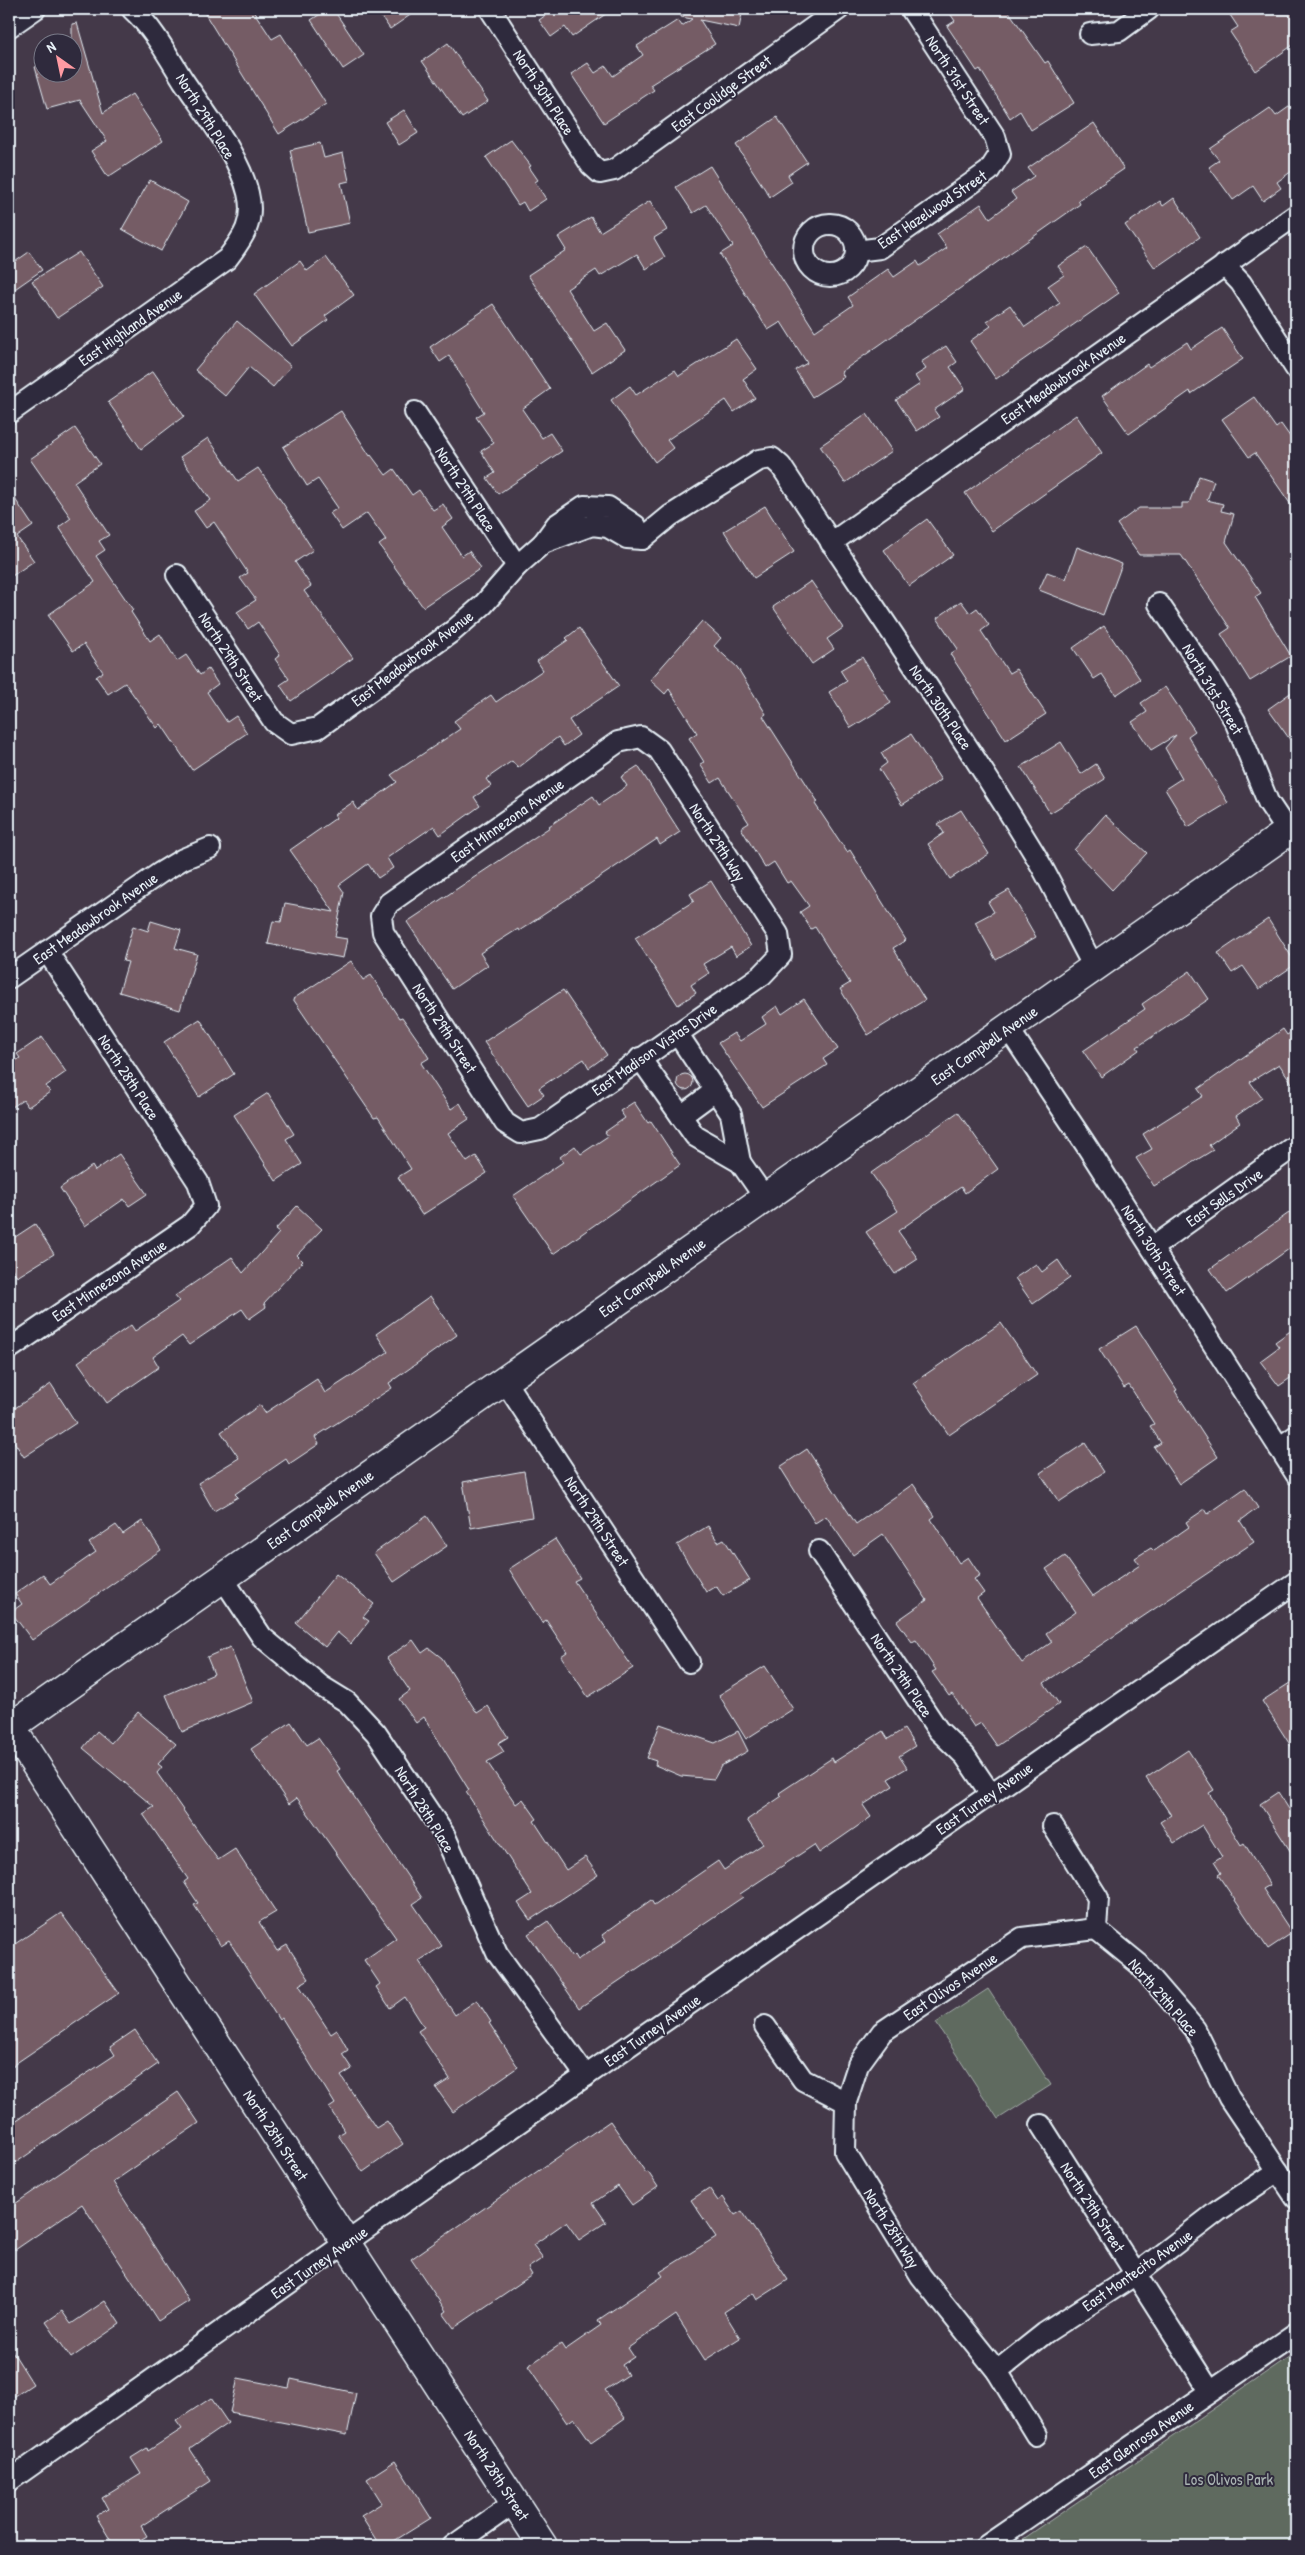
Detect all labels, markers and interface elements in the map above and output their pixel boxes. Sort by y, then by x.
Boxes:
street label: North 31st Street [921,31,995,129]
north arrow [32,32,82,82]
text: N [42,36,59,57]
street label: North 30th Place [508,45,580,140]
street label: East Coolidge Street [666,49,776,137]
street label: North 29th Place [171,69,241,164]
street label: East Hazelwood Street [873,164,991,254]
street label: East Highland Avenue [74,283,187,371]
street label: East Meadowbrook Avenue [996,326,1130,429]
street label: North 29th Place [430,442,502,536]
street label: East Meadowbrook Avenue [346,604,478,711]
street label: North 29th Street [194,608,269,707]
street label: North 31st Street [1177,639,1249,739]
street label: North 30th Place [904,660,978,754]
street label: East Minnezona Avenue [446,772,569,867]
street label: North 29th Way [684,799,752,886]
street label: East Meadowbrook Avenue [28,866,162,969]
street label: North 29th Street [408,979,483,1078]
street label: East Madison Vistas Drive [587,997,722,1101]
street label: East Campbell Avenue [926,1000,1042,1090]
street label: North 28th Place [93,1030,165,1125]
street label: East Sells Drive [1181,1162,1267,1232]
street label: North 30th Street [1116,1200,1192,1300]
street label: East Campbell Avenue [594,1232,710,1322]
street label: East Minnezona Avenue [47,1233,171,1326]
street label: East Campbell Avenue [262,1464,378,1554]
street label: North 29th Street [560,1472,635,1571]
street label: North 29th Place [866,1629,939,1722]
street label: East Turney Avenue [931,1756,1037,1840]
street label: North 28th Place [390,1762,461,1857]
street label: East Olivos Avenue [899,1946,1002,2026]
street label: North 29th Place [1124,1953,1205,2041]
street label: East Turney Avenue [599,1988,705,2072]
street label: North 28th Street [238,2085,314,2185]
street label: North 29th Street [1056,2158,1131,2257]
street label: North 28th Way [859,2184,925,2272]
street label: East Turney Avenue [266,2220,372,2304]
street label: East Montecito Avenue [1078,2223,1197,2316]
street label: East Glenrosa Avenue [1084,2394,1198,2483]
street label: North 28th Street [459,2425,535,2525]
park label: Los Olivos Park [1185,2468,1274,2490]

